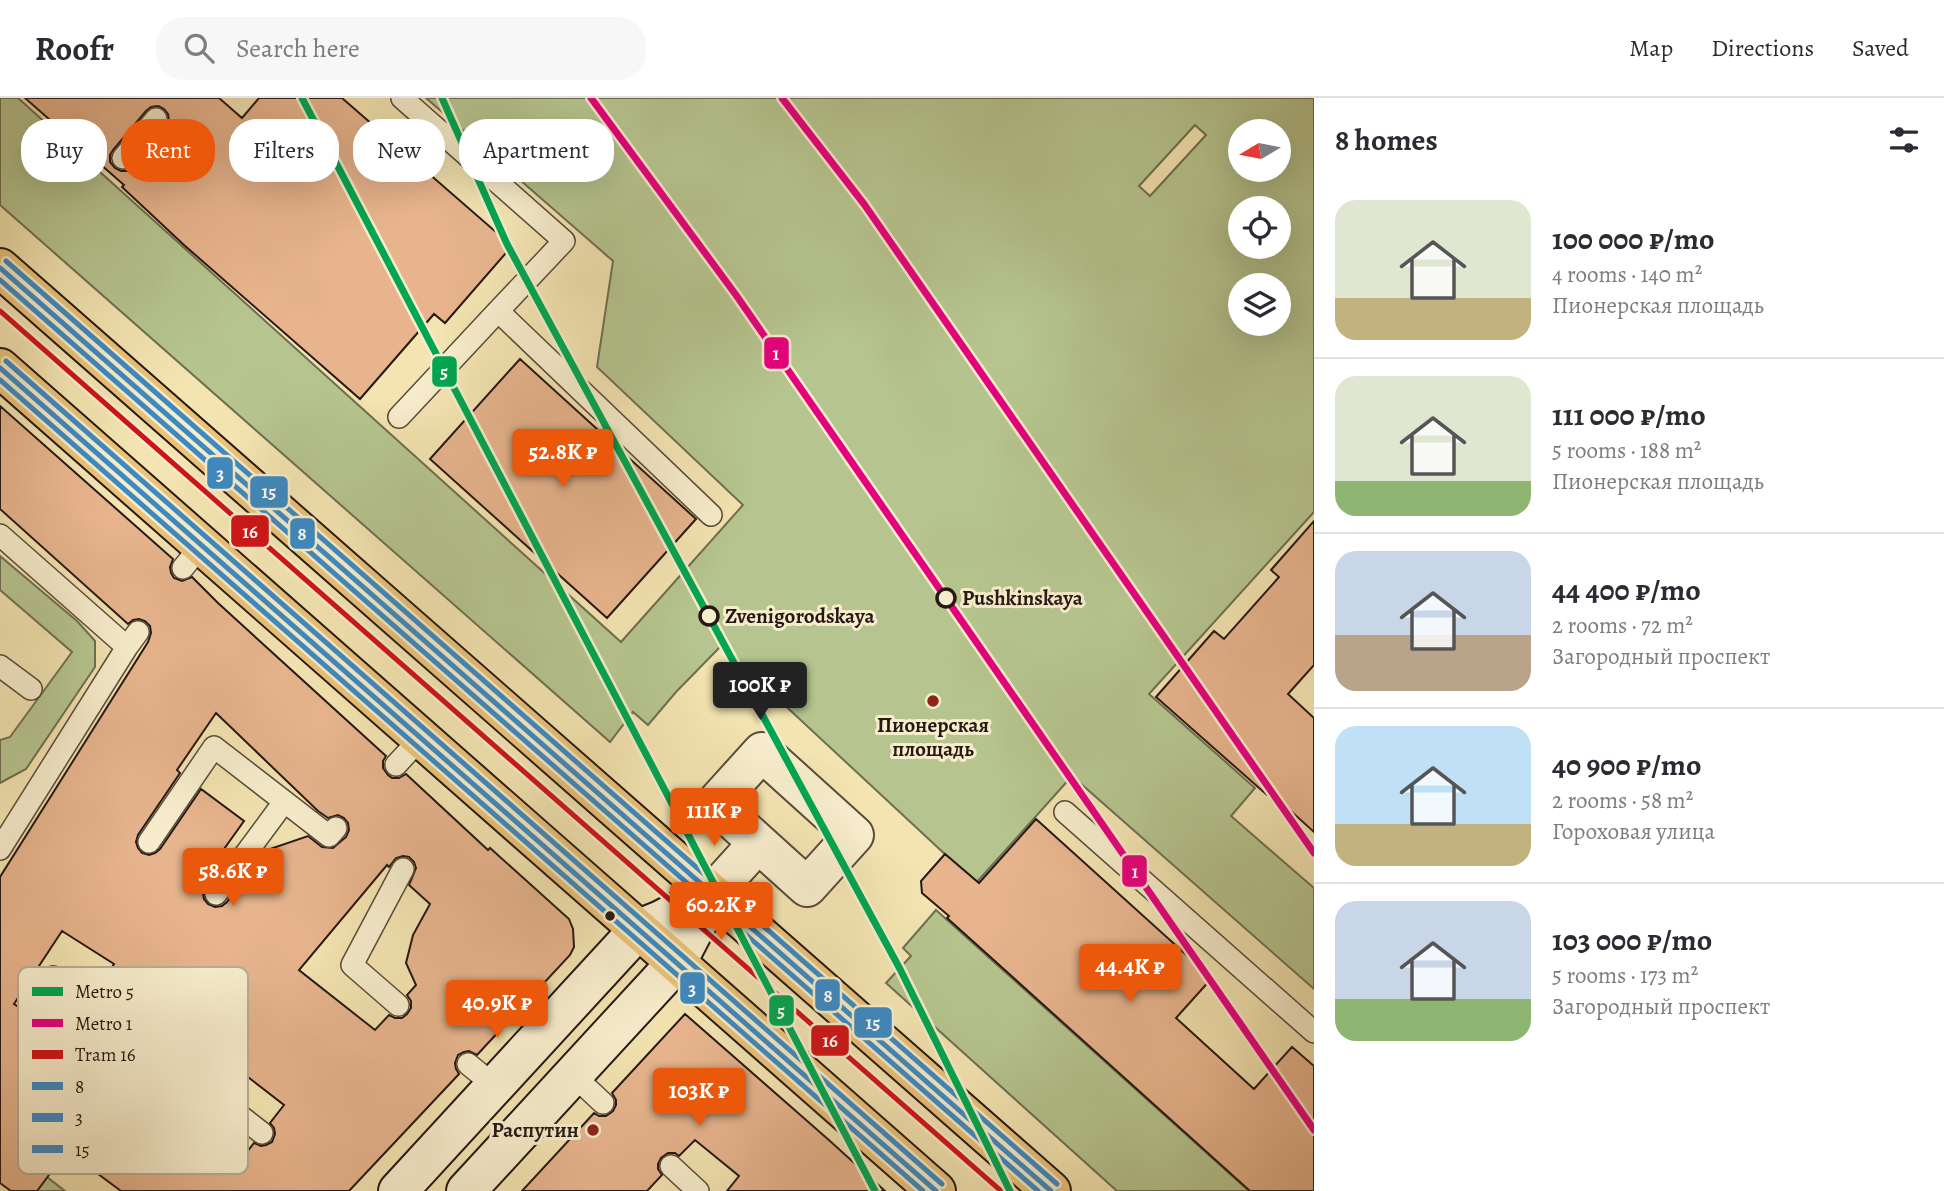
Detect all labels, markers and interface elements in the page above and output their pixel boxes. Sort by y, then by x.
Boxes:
search box [156,17,646,80]
text: Roofr [35,26,114,71]
icon: search [180,29,218,67]
text: Search here [236,31,360,66]
text: Map [1629,32,1673,64]
text: Directions [1711,32,1814,64]
text: Saved [1852,32,1909,64]
chip: Buy [21,119,107,182]
chip: Rent [121,119,215,182]
chip: Filters [229,119,339,182]
chip: New [353,119,445,182]
chip: Apartment [459,119,614,182]
north arrow [1228,119,1292,182]
map controls [1228,119,1291,336]
text: 8 homes [1335,120,1438,160]
icon: filters [1885,121,1923,159]
button: locate [1228,196,1291,259]
text: 100 000 ₽/mo [1552,219,1714,259]
icon: home [1391,228,1475,312]
text: 4 rooms · 140 m² [1552,259,1702,290]
button: layers [1228,273,1291,336]
text: Пионерская площадь [1552,290,1764,321]
line badge: 1 [763,336,790,370]
text: 1 [773,341,780,367]
line badge: 5 [431,355,458,388]
text: 5 [440,359,448,385]
text: 111 000 ₽/mo [1552,395,1706,435]
icon: home [1391,404,1475,488]
pin: 52.8K ₽ [498,430,628,489]
text: 5 rooms · 188 m² [1552,435,1701,466]
text: 52.8K ₽ [528,436,598,467]
line badge: 3 [206,456,234,490]
text: 3 [216,461,224,487]
text: Пионерская площадь [1552,466,1764,497]
line badge: 15 [249,475,289,509]
text: 15 [262,479,276,505]
line badge: 16 [230,514,270,548]
line badge: 8 [289,517,316,550]
text: 16 [242,519,258,545]
text: 8 [297,521,307,547]
text: 44 400 ₽/mo [1552,570,1701,610]
icon: home [1391,579,1475,663]
place label: Pushkinskaya [962,584,1084,612]
marker: Pushkinskaya [936,588,956,608]
place label: Zvenigorodskaya [725,602,875,630]
marker: Zvenigorodskaya [699,606,719,626]
text: 2 rooms · 72 m² [1552,610,1693,641]
text: Загородный проспект [1552,641,1770,672]
pin: 100K ₽ [703,662,817,722]
text: 100K ₽ [729,669,791,700]
marker: Пионерская площадь [925,693,941,709]
place label: Пионерская площадь [877,711,989,763]
text: 40 900 ₽/mo [1552,745,1701,785]
icon: home [1391,754,1475,838]
text: 2 rooms · 58 m² [1552,785,1693,816]
pin: 111K ₽ [657,788,771,848]
text: 111K ₽ [686,795,742,826]
text: Гороховая улица [1552,816,1715,847]
pin: 58.6K ₽ [168,848,298,908]
line badge: 1 [1121,854,1148,888]
text: 58.6K ₽ [199,855,267,886]
text: 1 [1132,859,1139,885]
pin: 60.2K ₽ [656,882,786,942]
text: 60.2K ₽ [686,889,756,920]
unlabelled marker [603,909,617,923]
text: 103 000 ₽/mo [1552,920,1712,960]
icon: home [1391,929,1475,1013]
pin: 44.4K ₽ [1065,944,1195,1004]
text: 44.4K ₽ [1095,951,1165,982]
text: 5 rooms · 173 m² [1552,960,1698,991]
legend [18,967,248,1174]
line badge: 3 [679,971,706,1005]
text: 3 [688,976,696,1002]
line badge: 8 [814,978,841,1012]
text: Metro 5 [75,979,134,1005]
pin: 40.9K ₽ [432,981,562,1040]
text: 8 [823,983,833,1009]
text: 40.9K ₽ [462,987,532,1018]
text: Загородный проспект [1552,991,1770,1022]
line badge: 5 [768,994,795,1027]
text: 5 [777,998,785,1024]
line badge: 15 [853,1006,893,1039]
text: 15 [866,1010,880,1036]
text: Metro 1 [75,1011,133,1037]
line badge: 16 [810,1024,850,1057]
text: 16 [822,1028,838,1054]
text: Tram 16 [75,1042,136,1068]
pin: 103K ₽ [642,1068,756,1128]
text: 8 [75,1074,84,1100]
text: 103K ₽ [669,1075,729,1106]
text: 3 [75,1105,83,1131]
place label: Распутин [492,1116,579,1144]
marker: Распутин [585,1122,601,1138]
text: 15 [75,1137,90,1163]

